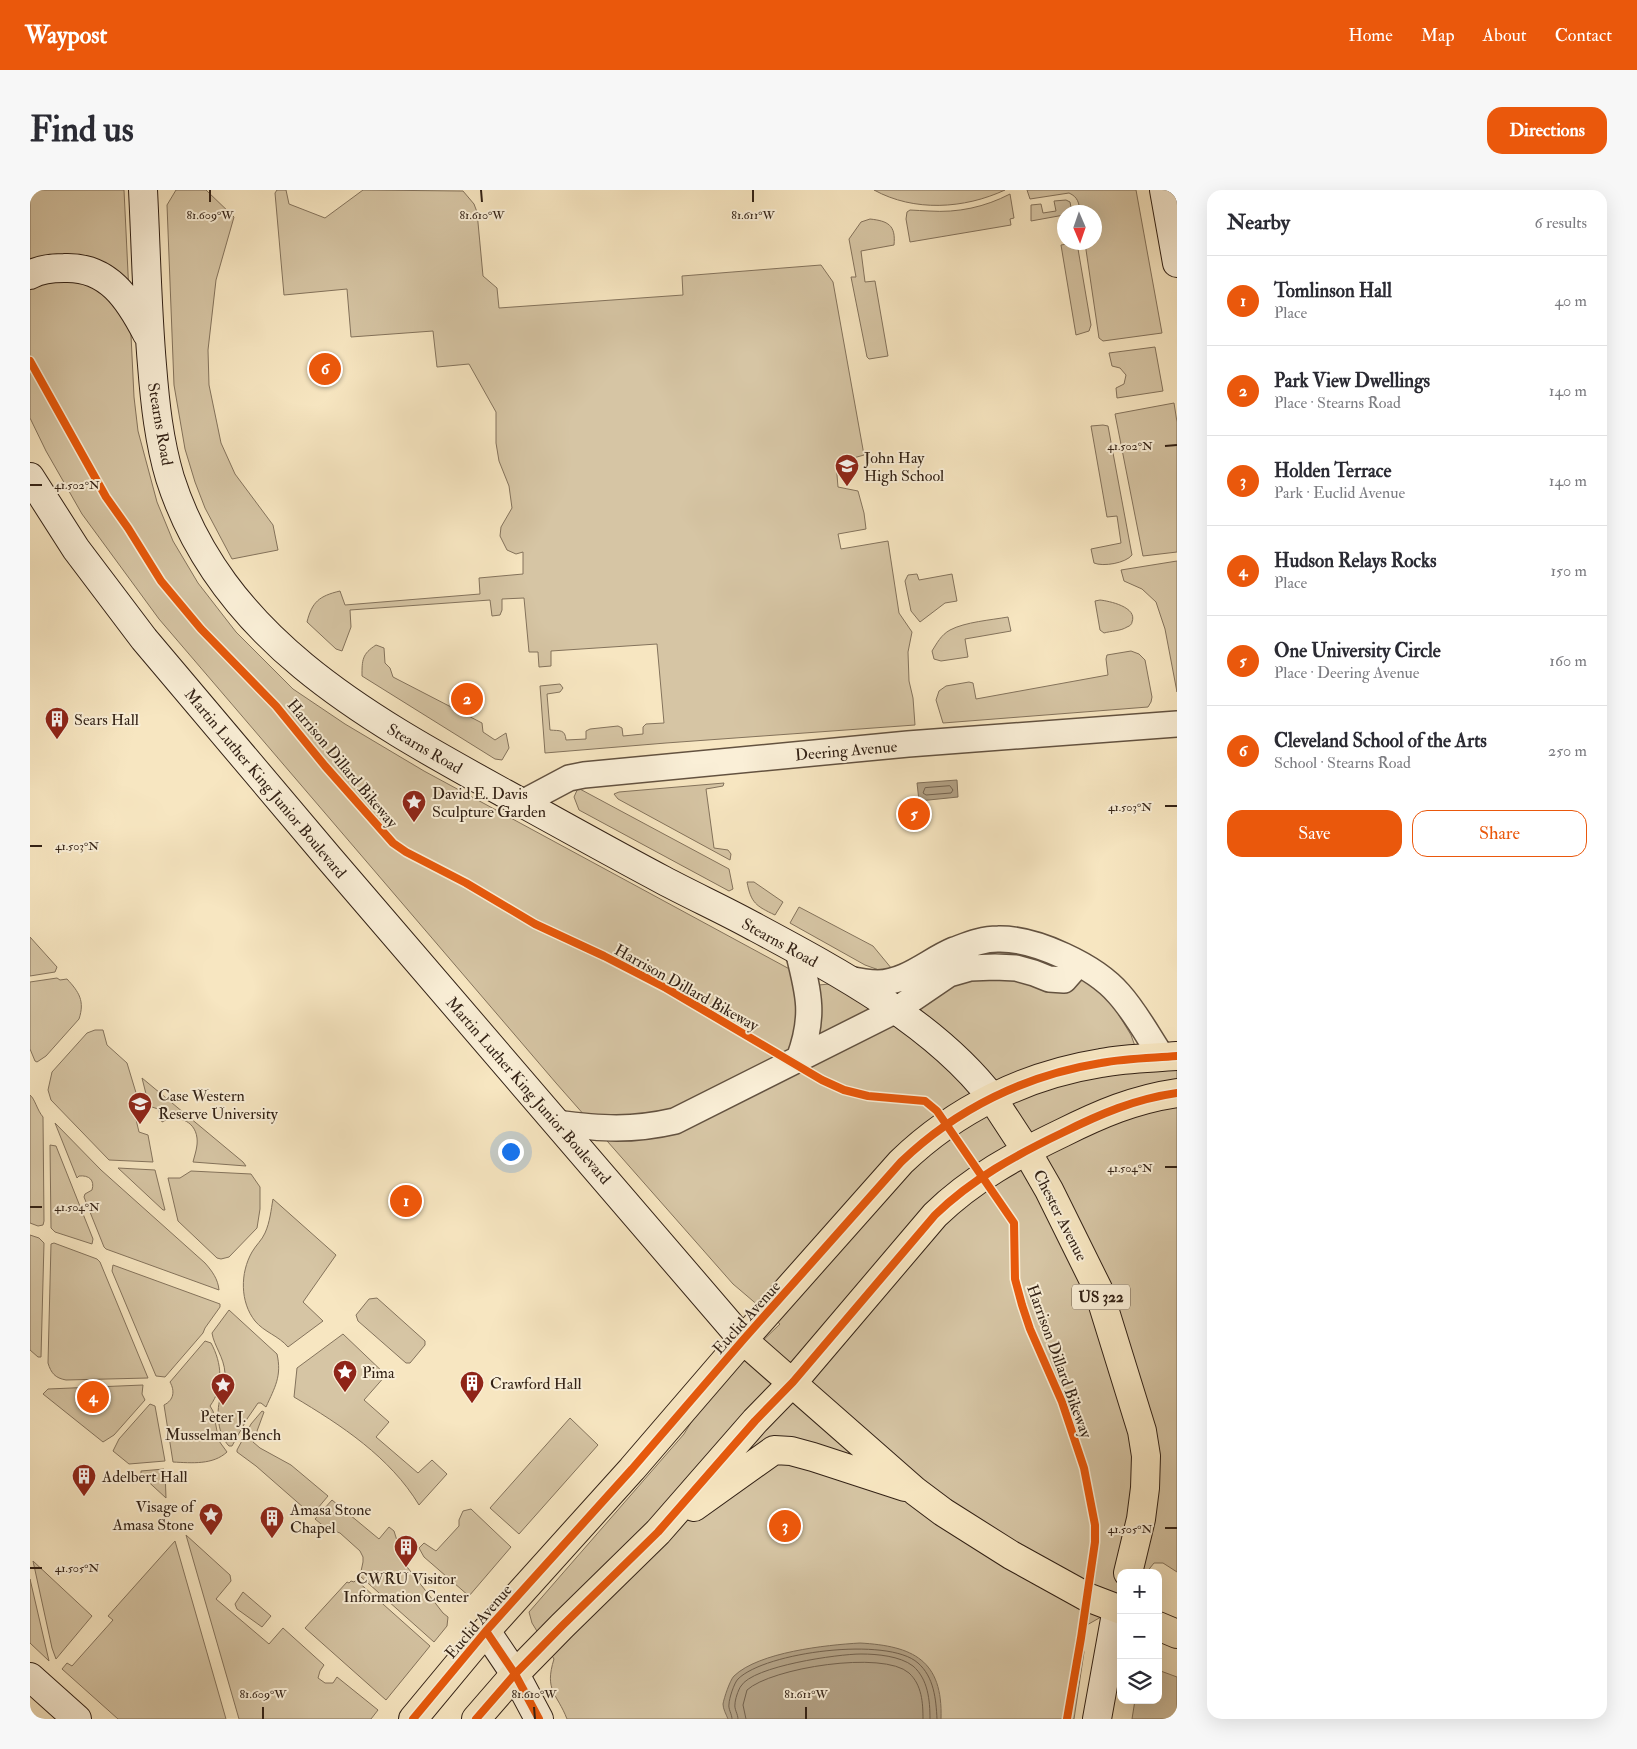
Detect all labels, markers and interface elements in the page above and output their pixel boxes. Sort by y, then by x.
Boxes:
text: Waypost [25,20,107,51]
text: Home [1348,24,1393,47]
text: Map [1421,24,1455,47]
text: About [1483,24,1527,47]
text: Contact [1555,24,1612,47]
button: Directions [1487,107,1607,154]
text: Find us [30,108,134,152]
north arrow [1057,205,1102,250]
text: 81.609°W [186,208,234,223]
text: 81.610°W [459,208,505,223]
text: 81.611°W [731,208,775,223]
text: Nearby [1227,209,1290,236]
text: 6 results [1535,213,1587,233]
text: Tomlinson Hall [1274,279,1392,303]
text: 1 [1240,291,1246,311]
text: 40 m [1554,291,1587,311]
text: Place [1274,303,1307,323]
pin: 6 [309,350,341,388]
text: Park View Dwellings [1274,369,1430,393]
street label: Stearns Road [143,381,177,467]
text: 2 [1239,381,1247,401]
text: 140 m [1549,381,1587,401]
text: Place · Stearns Road [1274,393,1401,413]
text: 41.502°N [1107,439,1153,454]
place label: John Hay High School [863,448,944,486]
school or university icon: John Hay High School [834,453,860,487]
text: Holden Terrace [1274,459,1391,483]
text: 3 [1240,471,1246,491]
text: 140 m [1549,471,1587,491]
text: 41.502°N [54,478,100,493]
text: Park · Euclid Avenue [1274,483,1405,503]
text: Hudson Relays Rocks [1274,549,1436,573]
text: 4 [1239,561,1247,581]
text: 150 m [1550,561,1587,581]
text: Place [1274,573,1307,593]
text: One University Circle [1274,639,1441,663]
text: 5 [1239,651,1247,671]
text: 160 m [1549,651,1587,671]
text: Place · Deering Avenue [1274,663,1420,683]
pin: 2 [451,680,483,718]
street label: Martin Luther King Junior Boulevard [179,685,351,883]
street label: Harrison Dillard Bikeway [283,695,403,833]
building icon: Sears Hall [44,706,70,740]
place label: Sears Hall [74,710,139,730]
street label: Stearns Road [383,719,466,779]
text: Cleveland School of the Arts [1274,729,1487,753]
street label: Deering Avenue [794,737,898,765]
text: 6 [1239,741,1247,761]
text: 250 m [1548,741,1587,761]
text: School · Stearns Road [1274,753,1411,773]
place label: David E. Davis Sculpture Garden [432,784,546,823]
place icon: David E. Davis Sculpture Garden [401,789,427,823]
pin: 5 [898,795,930,833]
text: 41.503°N [1108,800,1152,815]
button: Save [1227,810,1402,857]
button: Share [1412,810,1587,857]
text: 41.503°N [55,839,99,854]
street label: Stearns Road [738,914,821,972]
street label: Harrison Dillard Bikeway [611,940,763,1036]
street label: Martin Luther King Junior Boulevard [441,993,615,1189]
place label: Case Western Reserve University [158,1086,279,1124]
school or university icon: Case Western Reserve University [127,1091,153,1125]
your location [498,1139,524,1165]
text: 41.504°N [1107,1161,1153,1176]
street label: Chester Avenue [1029,1166,1092,1265]
pin: 1 [390,1182,422,1220]
text: 41.504°N [54,1200,100,1215]
street label: Euclid Avenue [708,1277,785,1359]
street label: Harrison Dillard Bikeway [1022,1282,1096,1442]
road number: US 322 [1072,1284,1130,1310]
place icon: Pima [332,1359,358,1393]
place label: Pima [362,1363,395,1383]
building icon: Crawford Hall [459,1370,485,1404]
place icon: Peter J. Musselman Bench [210,1372,236,1406]
place label: Crawford Hall [490,1374,582,1394]
pin: 4 [77,1378,109,1416]
place label: Peter J. Musselman Bench [165,1407,282,1445]
building icon: Adelbert Hall [71,1463,97,1497]
place label: Adelbert Hall [101,1467,188,1487]
place label: Visage of Amasa Stone [112,1497,197,1535]
place label: Amasa Stone Chapel [289,1500,372,1539]
place icon: Visage of Amasa Stone [198,1502,224,1536]
building icon: Amasa Stone Chapel [259,1505,285,1539]
pin: 3 [769,1507,801,1545]
text: 41.505°N [1108,1522,1152,1537]
building icon: CWRU Visitor Information Center [393,1534,419,1568]
text: 41.505°N [55,1561,99,1576]
place label: CWRU Visitor Information Center [343,1569,469,1607]
map controls [1117,1569,1162,1704]
button: + [1117,1569,1162,1614]
street label: Euclid Avenue [441,1580,517,1663]
button: − [1117,1614,1162,1659]
button: layers [1117,1659,1162,1704]
text: 81.609°W [239,1687,287,1702]
text: 81.610°W [511,1687,557,1702]
text: 81.611°W [784,1687,828,1702]

